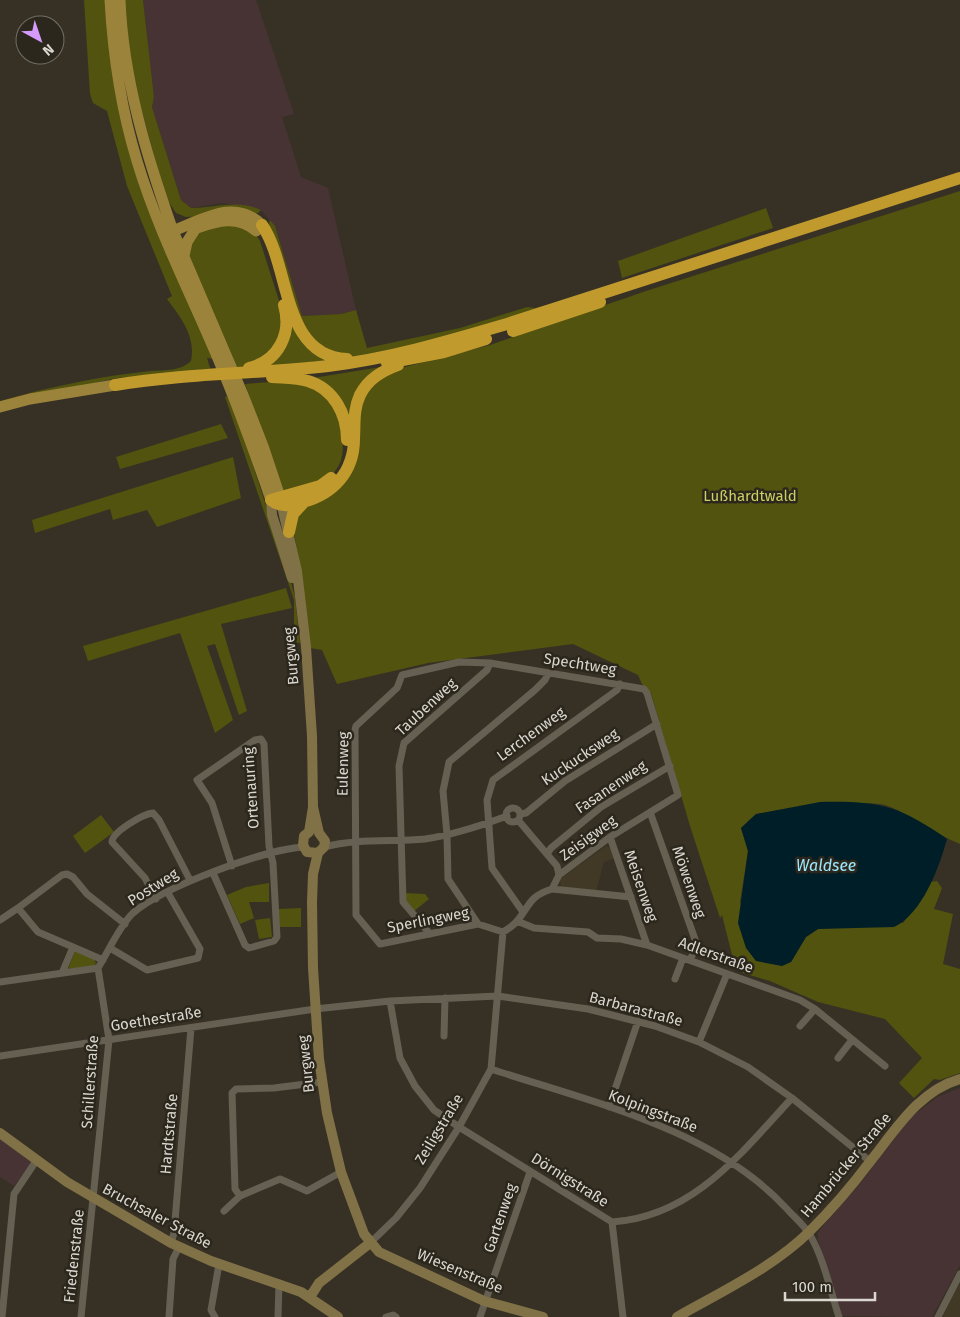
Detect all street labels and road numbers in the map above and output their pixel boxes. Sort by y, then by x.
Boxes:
street label: Burgweg [279,626,302,686]
street label: Spechtweg [542,649,618,679]
street label: Taubenweg [392,674,460,740]
street label: Lerchenweg [493,703,569,765]
street label: Kuckucksweg [538,724,622,789]
street label: Eulenweg [333,731,353,796]
street label: Ortenauring [239,746,263,829]
street label: Fasanenweg [572,757,650,817]
street label: Zeisigweg [556,811,620,865]
street label: Möwenweg [668,844,710,921]
street label: Meisenweg [620,848,662,924]
street label: Postweg [124,864,182,910]
street label: Sperlingweg [386,903,471,937]
street label: Adlerstraße [676,933,756,977]
street label: Barbarastraße [587,988,685,1030]
street label: Goethestraße [109,1003,203,1035]
street label: Burgweg [294,1034,318,1094]
street label: Schillerstraße [78,1035,102,1129]
street label: Kolpingstraße [606,1086,700,1136]
street label: Zeiligstraße [411,1090,467,1168]
street label: Hardtstraße [157,1093,181,1175]
street label: Hambrücker Straße [797,1109,895,1221]
street label: Dörnigstraße [528,1149,612,1211]
street label: Bruchsaler Straße [99,1180,215,1252]
street label: Gartenweg [480,1181,520,1255]
street label: Friedenstraße [60,1208,88,1304]
street label: Wiesenstraße [414,1245,506,1297]

